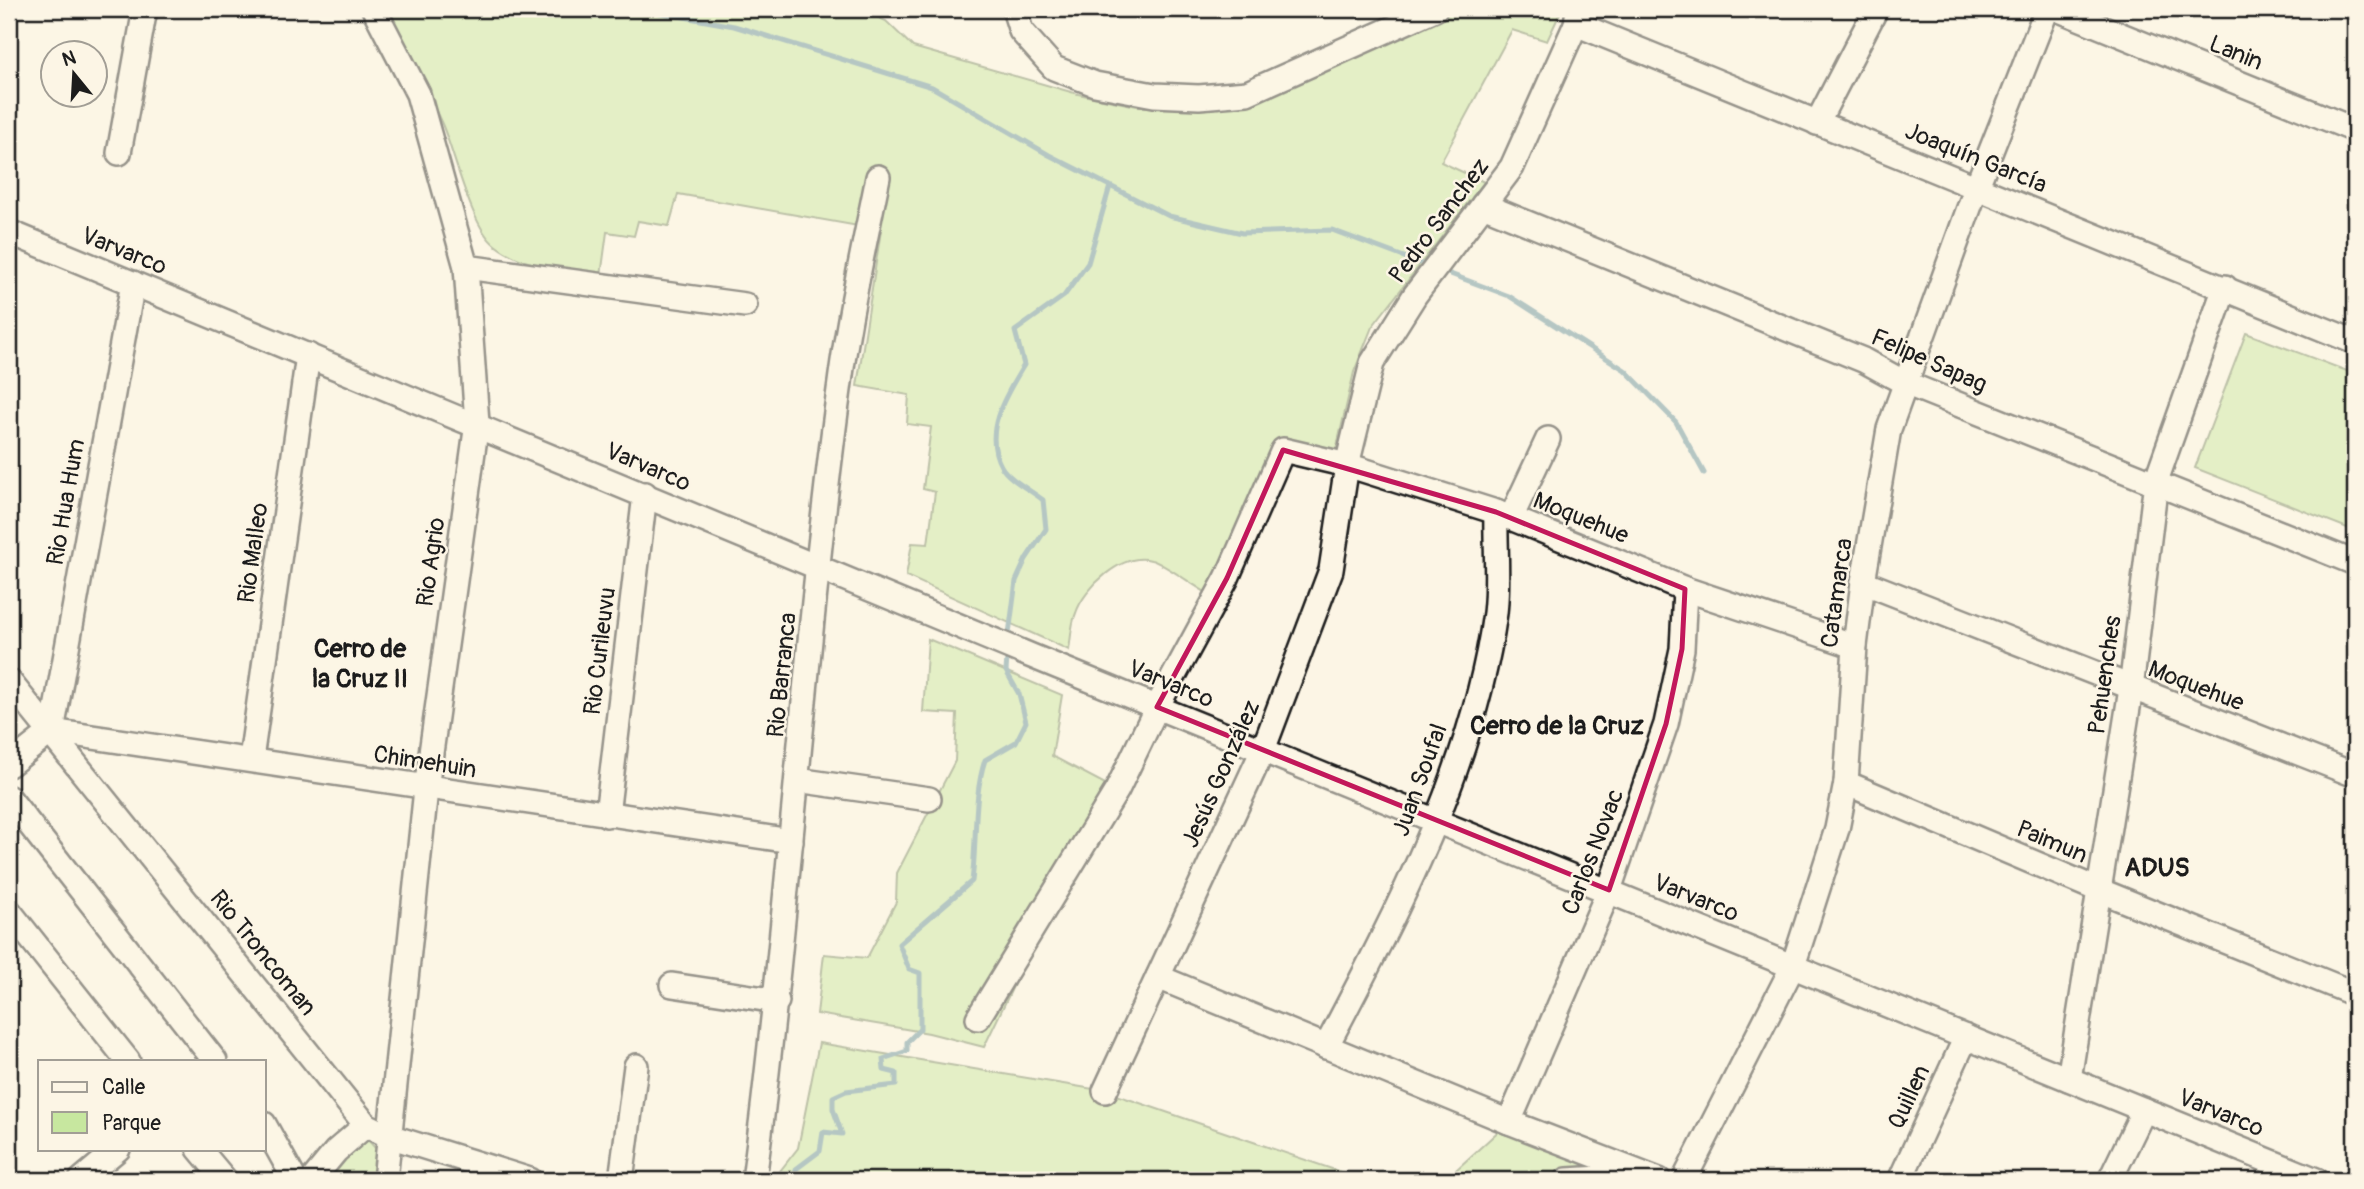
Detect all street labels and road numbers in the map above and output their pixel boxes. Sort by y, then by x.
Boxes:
street label: Lanin [2205,29,2267,77]
street label: Joaquín García [1901,116,2051,200]
street label: Pedro Sanchez [1383,153,1495,289]
street label: Varvarco [77,221,171,281]
street label: Felipe Sapag [1867,323,1991,399]
street label: Varvarco [601,436,695,498]
street label: Rio Hua Hum [41,437,91,567]
street label: Moquehue [1529,486,1633,550]
street label: Rio Malleo [232,501,274,605]
street label: Rio Agrio [410,515,452,608]
street label: Catamarca [1815,536,1859,650]
street label: Rio Curileuvu [578,585,622,717]
street label: Rio Barranca [761,611,803,739]
street label: Pehuenches [2082,614,2128,736]
street label: Varvarco [1124,654,1218,714]
street label: Moquehue [2144,654,2248,718]
street label: Jesús González [1176,696,1266,852]
street label: Juan Soufal [1386,720,1454,840]
street label: Chimehuin [371,740,479,784]
street label: Carlos Novac [1556,785,1630,919]
street label: Paimun [2012,814,2092,870]
street label: Varvarco [1649,868,1743,928]
street label: Rio Troncoman [204,884,322,1022]
street label: Quillen [1882,1060,1936,1134]
street label: Varvarco [2174,1083,2268,1143]

